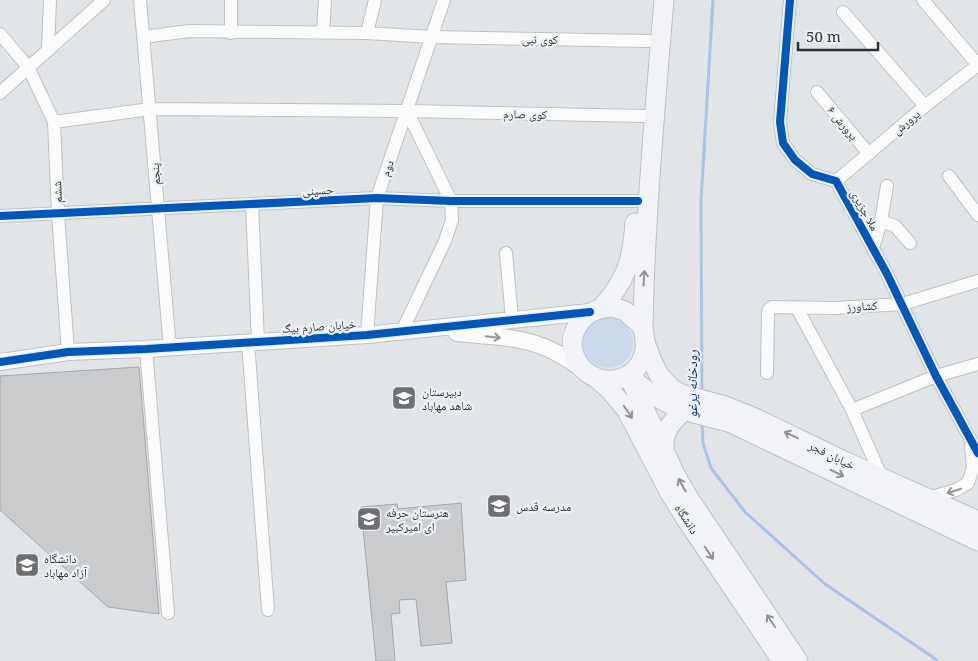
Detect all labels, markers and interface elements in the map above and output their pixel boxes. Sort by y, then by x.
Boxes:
scale bar [798,20,878,52]
text: 50 m [806,26,841,46]
street label: کوی نبی [522,30,558,48]
street label: پرورش ۶ [824,102,863,144]
street label: کوی صارم [503,105,547,123]
street label: پرورش [889,105,924,139]
street label: دوم [376,157,398,179]
street label: پنجم [146,162,164,186]
street label: ششم [48,181,66,203]
street label: حسینی [302,181,335,199]
street label: ملا جزیری [847,186,883,234]
one-way arrow [640,271,649,287]
street label: کشاورز [845,297,878,315]
street label: خیابان صارم بیگ [281,315,357,337]
one-way arrow [485,332,501,341]
water label: رودخانه یرغو [682,349,701,419]
place label: دبیرستان شاهد مهاباد [422,383,472,414]
school or university icon: دبیرستان شاهد مهاباد [391,385,417,411]
one-way arrow [623,405,633,419]
one-way arrow [784,430,799,439]
street label: خیابان فجر [805,436,858,474]
one-way arrow [829,469,844,478]
one-way arrow [676,478,686,493]
one-way arrow [946,486,962,496]
school or university icon: مدرسه قدس [486,493,512,519]
place label: مدرسه قدس [516,498,571,515]
street label: دانشگاه [671,501,703,537]
place label: هنرستان حرفه ای امیرکبیر [385,504,449,535]
school or university icon: هنرستان حرفه ای امیرکبیر [356,506,382,532]
one-way arrow [704,546,714,560]
place label: دانشگاه آزاد مهاباد [44,550,88,581]
school or university icon: دانشگاه آزاد مهاباد [14,552,40,578]
one-way arrow [766,614,776,628]

